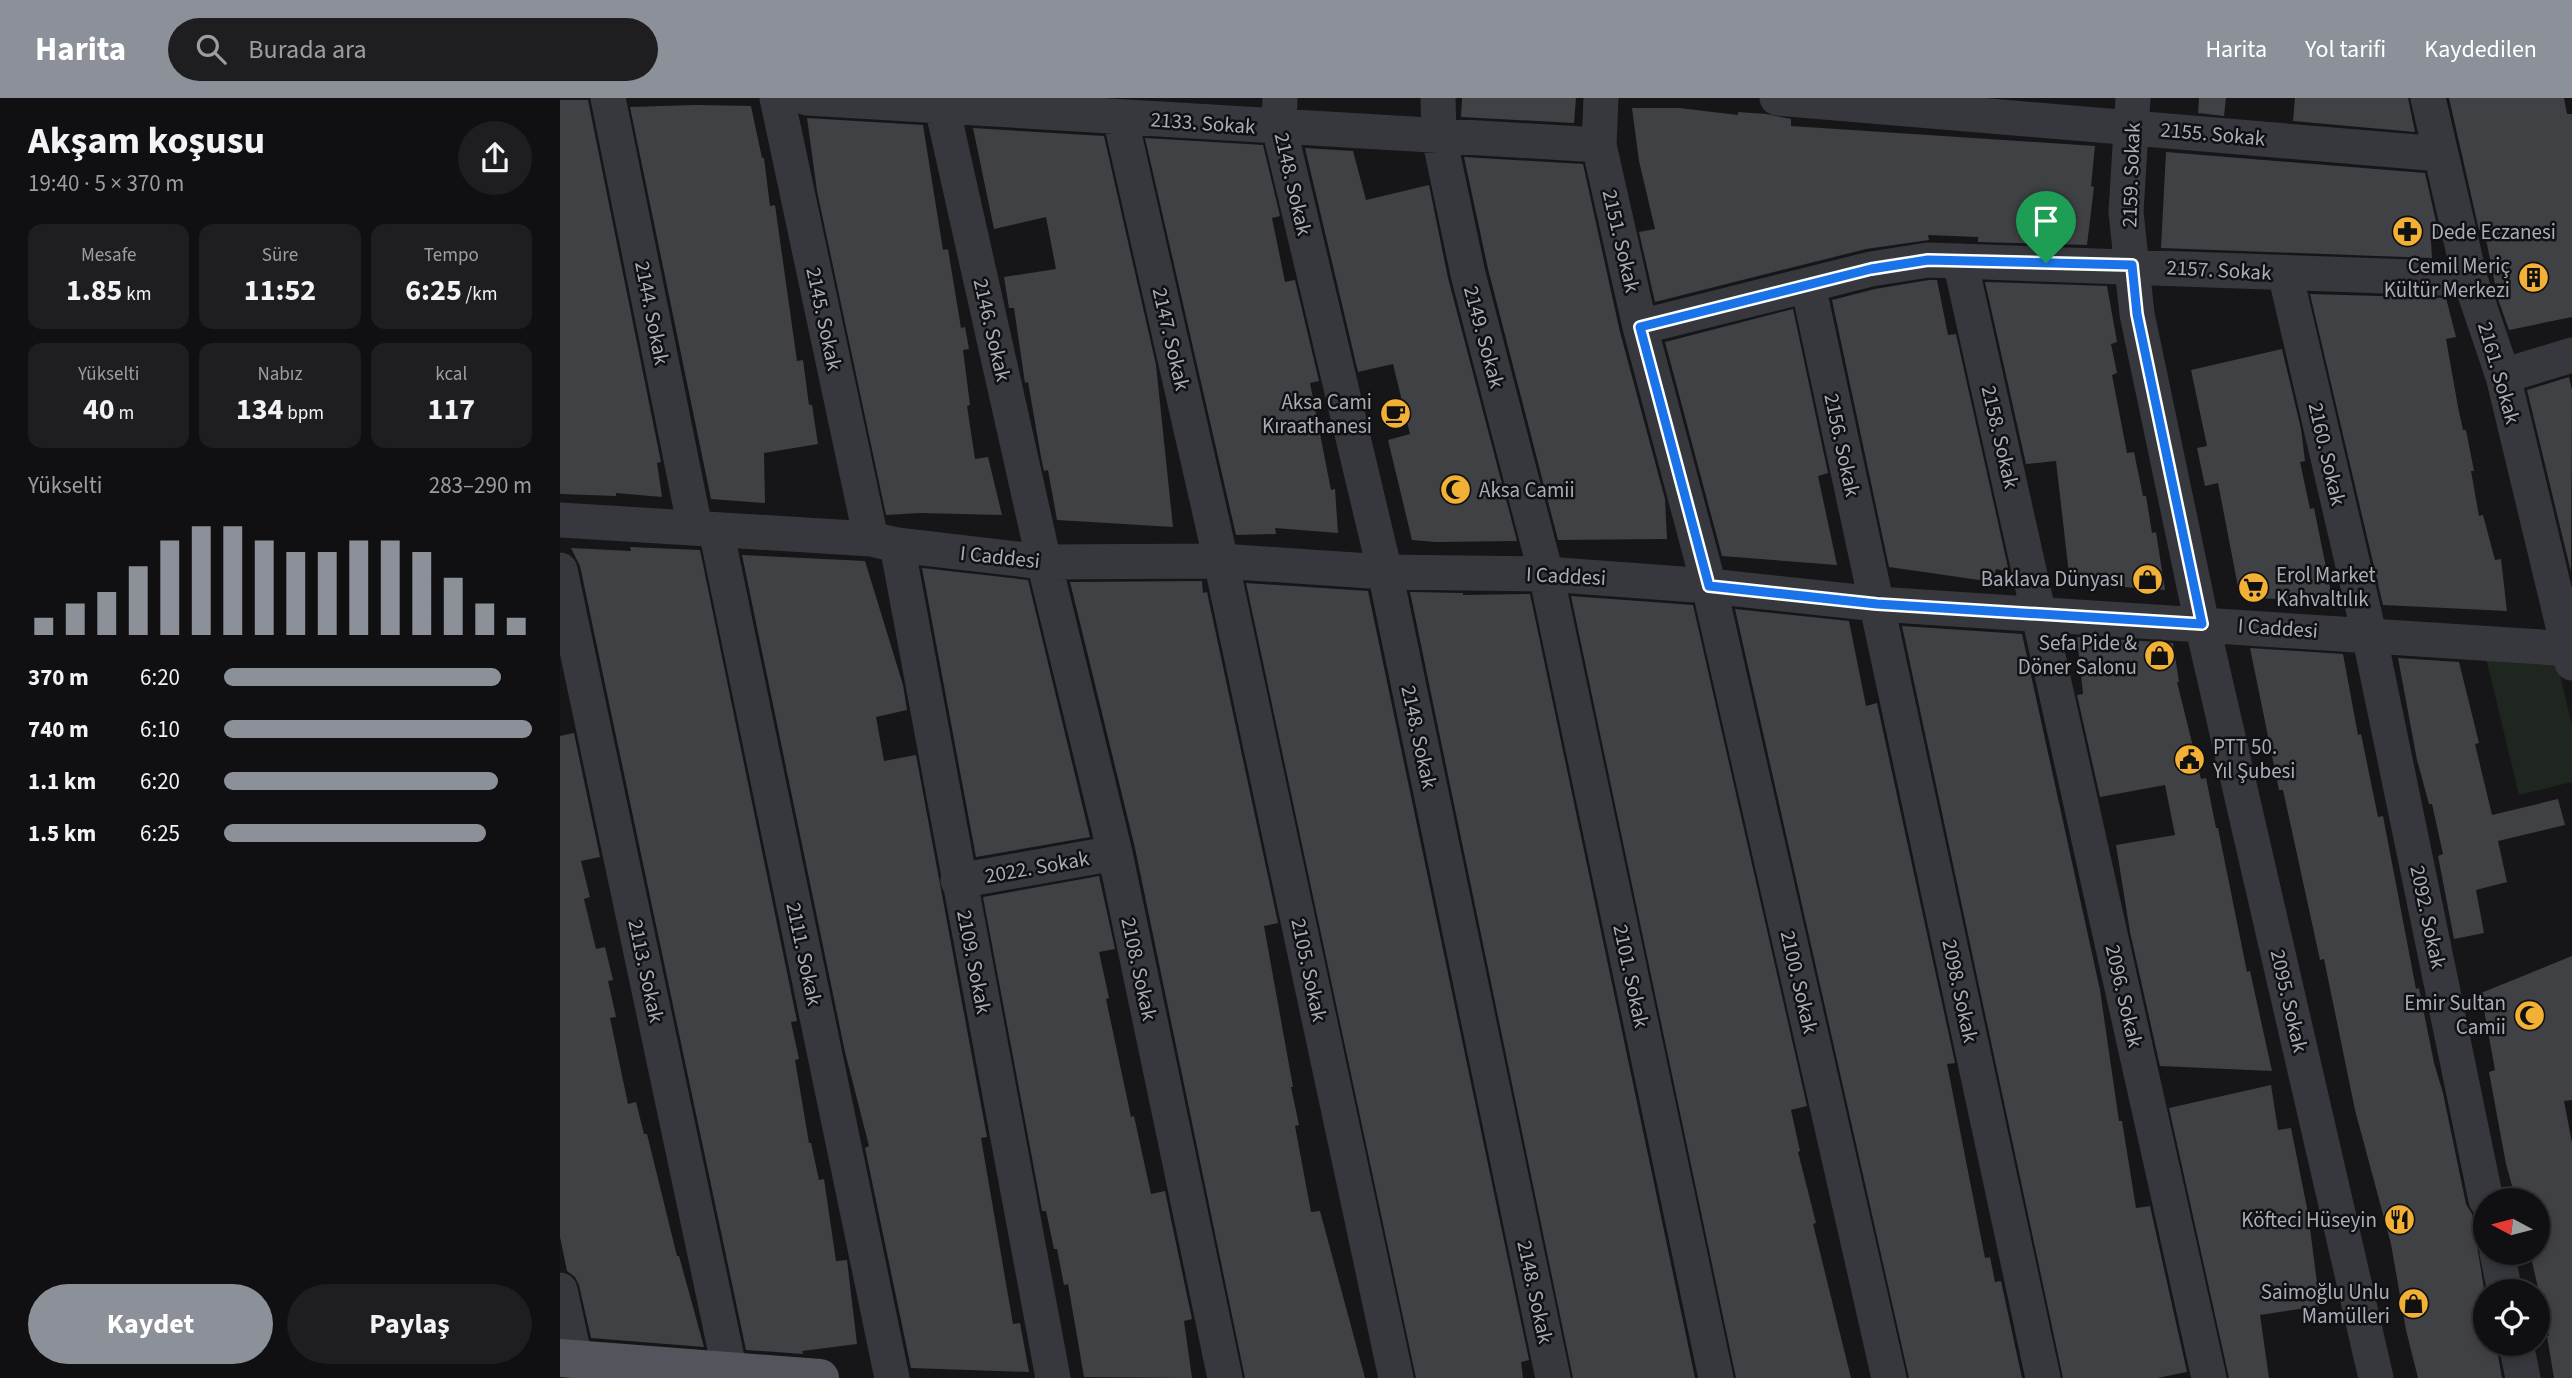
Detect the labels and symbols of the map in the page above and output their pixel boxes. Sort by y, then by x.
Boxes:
street label: 2133. Sokak [1150,104,1257,142]
street label: 2155. Sokak [2159,114,2267,154]
street label: 2159. Sokak [2114,121,2148,228]
street label: 2148. Sokak [1267,130,1320,239]
street label: 2151. Sokak [1595,187,1648,296]
pin [2016,191,2076,263]
pharmacy icon: Dede Eczanesi [2391,215,2425,249]
place label: Dede Eczanesi [2431,217,2556,247]
place label: Cemil Meriç Kültür Merkezi [2384,251,2510,305]
street label: 2157. Sokak [2166,252,2273,288]
street label: 2144. Sokak [627,259,677,368]
building icon: Cemil Meriç Kültür Merkezi [2516,261,2550,295]
street label: 2145. Sokak [798,265,850,374]
street label: 2146. Sokak [966,276,1019,385]
street label: 2149. Sokak [1456,282,1512,392]
street label: 2147. Sokak [1145,285,1198,394]
street label: 2161. Sokak [2470,318,2528,428]
street label: 2158. Sokak [1974,383,2027,492]
place label: Aksa Cami Kıraathanesi [1262,387,1372,441]
street label: 2156. Sokak [1816,391,1868,500]
cafe icon: Aksa Cami Kıraathanesi [1378,397,1412,431]
street label: 2160. Sokak [2301,400,2354,509]
mosque icon: Aksa Camii [1439,473,1473,507]
place label: Aksa Camii [1479,475,1575,505]
street label: I Caddesi [959,538,1041,576]
street label: I Caddesi [1525,559,1607,593]
place label: Erol Market Kahvaltılık [2276,560,2376,614]
shop icon: Baklava Dünyası [2130,562,2164,596]
place label: Baklava Dünyası [1981,564,2124,594]
supermarket icon: Erol Market Kahvaltılık [2236,570,2270,604]
street label: I Caddesi [2237,610,2319,646]
place label: Sefa Pide & Döner Salonu [2018,628,2137,682]
shop icon: Sefa Pide & Döner Salonu [2143,638,2177,672]
street label: 2148. Sokak [1393,683,1445,792]
place label: PTT 50. Yıl Şubesi [2212,732,2296,786]
public building icon: PTT 50. Yıl Şubesi [2173,742,2207,776]
street label: 2022. Sokak [983,843,1092,891]
street label: 2092. Sokak [2402,863,2454,972]
street label: 2111. Sokak [778,900,830,1009]
street label: 2109. Sokak [949,908,999,1017]
street label: 2108. Sokak [1113,915,1165,1024]
street label: 2105. Sokak [1283,916,1335,1025]
street label: 2113. Sokak [620,917,672,1026]
street label: 2101. Sokak [1605,922,1657,1031]
street label: 2100. Sokak [1773,928,1826,1037]
street label: 2098. Sokak [1934,937,1986,1046]
street label: 2096. Sokak [2098,942,2151,1051]
street label: 2095. Sokak [2263,947,2316,1056]
place label: Emir Sultan Camii [2404,988,2506,1042]
mosque icon: Emir Sultan Camii [2512,998,2546,1032]
north arrow [2473,1188,2550,1265]
restaurant icon: Köfteci Hüseyin [2383,1203,2417,1237]
place label: Köfteci Hüseyin [2241,1205,2377,1235]
street label: 2148. Sokak [1509,1238,1561,1347]
place label: Saimoğlu Unlu Mamülleri [2261,1277,2390,1331]
shop icon: Saimoğlu Unlu Mamülleri [2396,1287,2430,1321]

